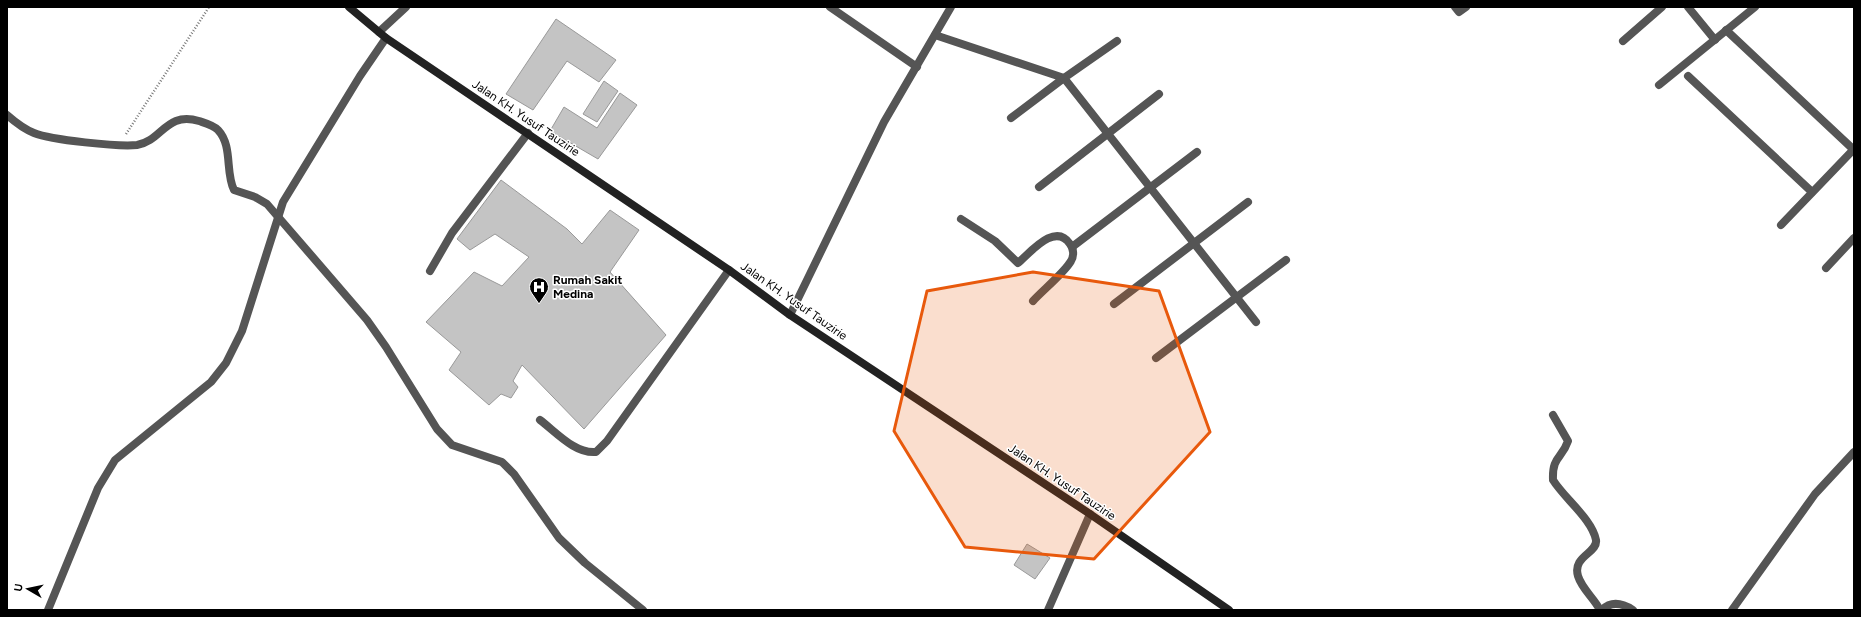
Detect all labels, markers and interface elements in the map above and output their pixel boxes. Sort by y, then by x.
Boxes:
street label: Jalan KH. Yusuf Tauzirie [470,77,583,159]
street label: Jalan KH. Yusuf Tauzirie [738,259,850,343]
place label: Rumah Sakit Medina [553,273,622,301]
hospital icon: Rumah Sakit Medina [528,276,550,304]
street label: Jalan KH. Yusuf Tauzirie [1006,441,1119,523]
north arrow [8,569,48,609]
text: U [12,582,26,592]

